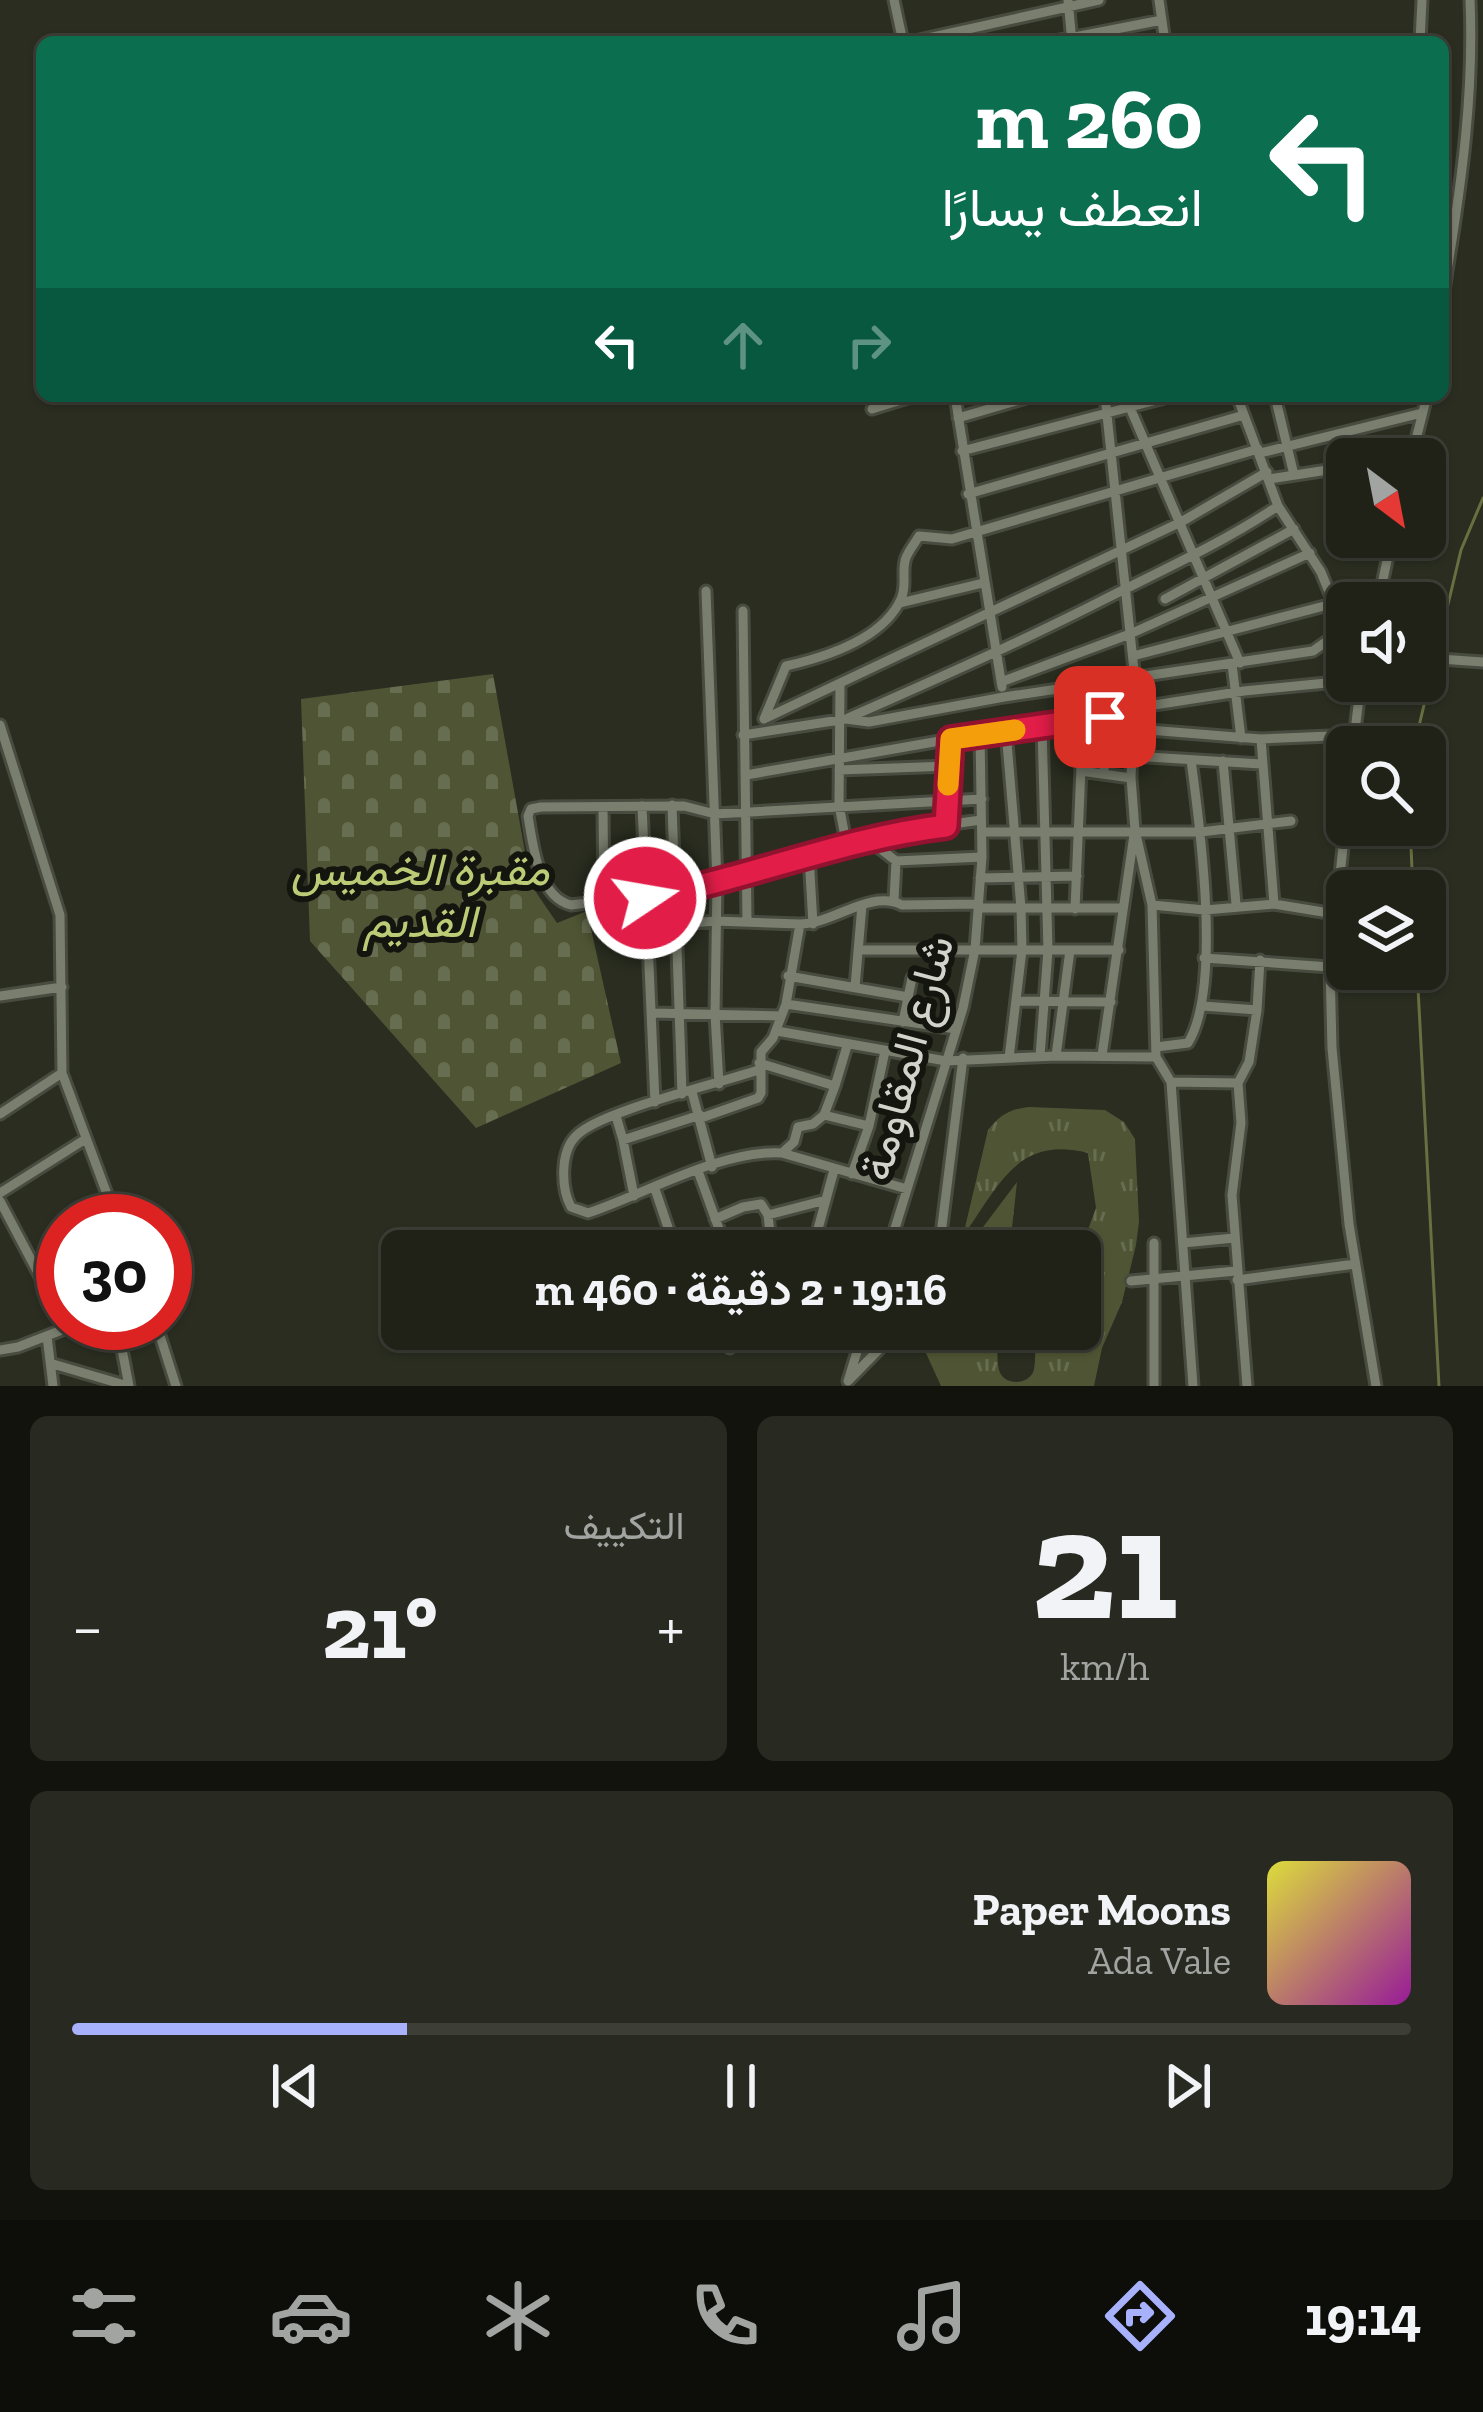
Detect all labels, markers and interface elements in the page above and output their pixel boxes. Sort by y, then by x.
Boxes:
text: 260 m [975,69,1203,170]
icon: left [1245,84,1401,240]
text: انعطف يسارًا [941,175,1203,240]
icon: left [584,312,650,378]
icon: ahead [710,312,776,378]
icon: right [836,312,902,378]
north arrow [1326,438,1446,558]
map controls [1326,438,1446,990]
button: sound [1326,582,1446,702]
pin [1054,666,1156,768]
icon: arrive [1072,684,1138,750]
button: search [1326,726,1446,846]
position arrow [582,835,708,961]
park label: مقبرة الخميس القديم [291,843,550,951]
button: layers [1326,870,1446,990]
street label: شارع المقاومة [848,930,969,1187]
speed limit sign: 30 [36,1194,192,1350]
text: 19:16 · 2 دقيقة · 460 m [535,1263,947,1317]
text: 21 [1031,1471,1178,1658]
text: التكييف [564,1502,685,1549]
text: 21° [322,1573,438,1681]
text: − [72,1588,103,1667]
text: + [657,1588,685,1667]
text: km/h [1060,1643,1149,1690]
text: Paper Moons [973,1883,1231,1937]
text: Ada Vale [1088,1937,1231,1984]
icon: previous [262,2053,328,2119]
icon: pause [708,2053,774,2119]
icon: next [1155,2053,1221,2119]
icon: filters [62,2274,146,2358]
icon: car [269,2274,353,2358]
icon: climate [476,2274,560,2358]
icon: phone [683,2274,767,2358]
icon: music [890,2274,974,2358]
icon: directions [1098,2274,1182,2358]
text: 19:14 [1305,2284,1421,2349]

